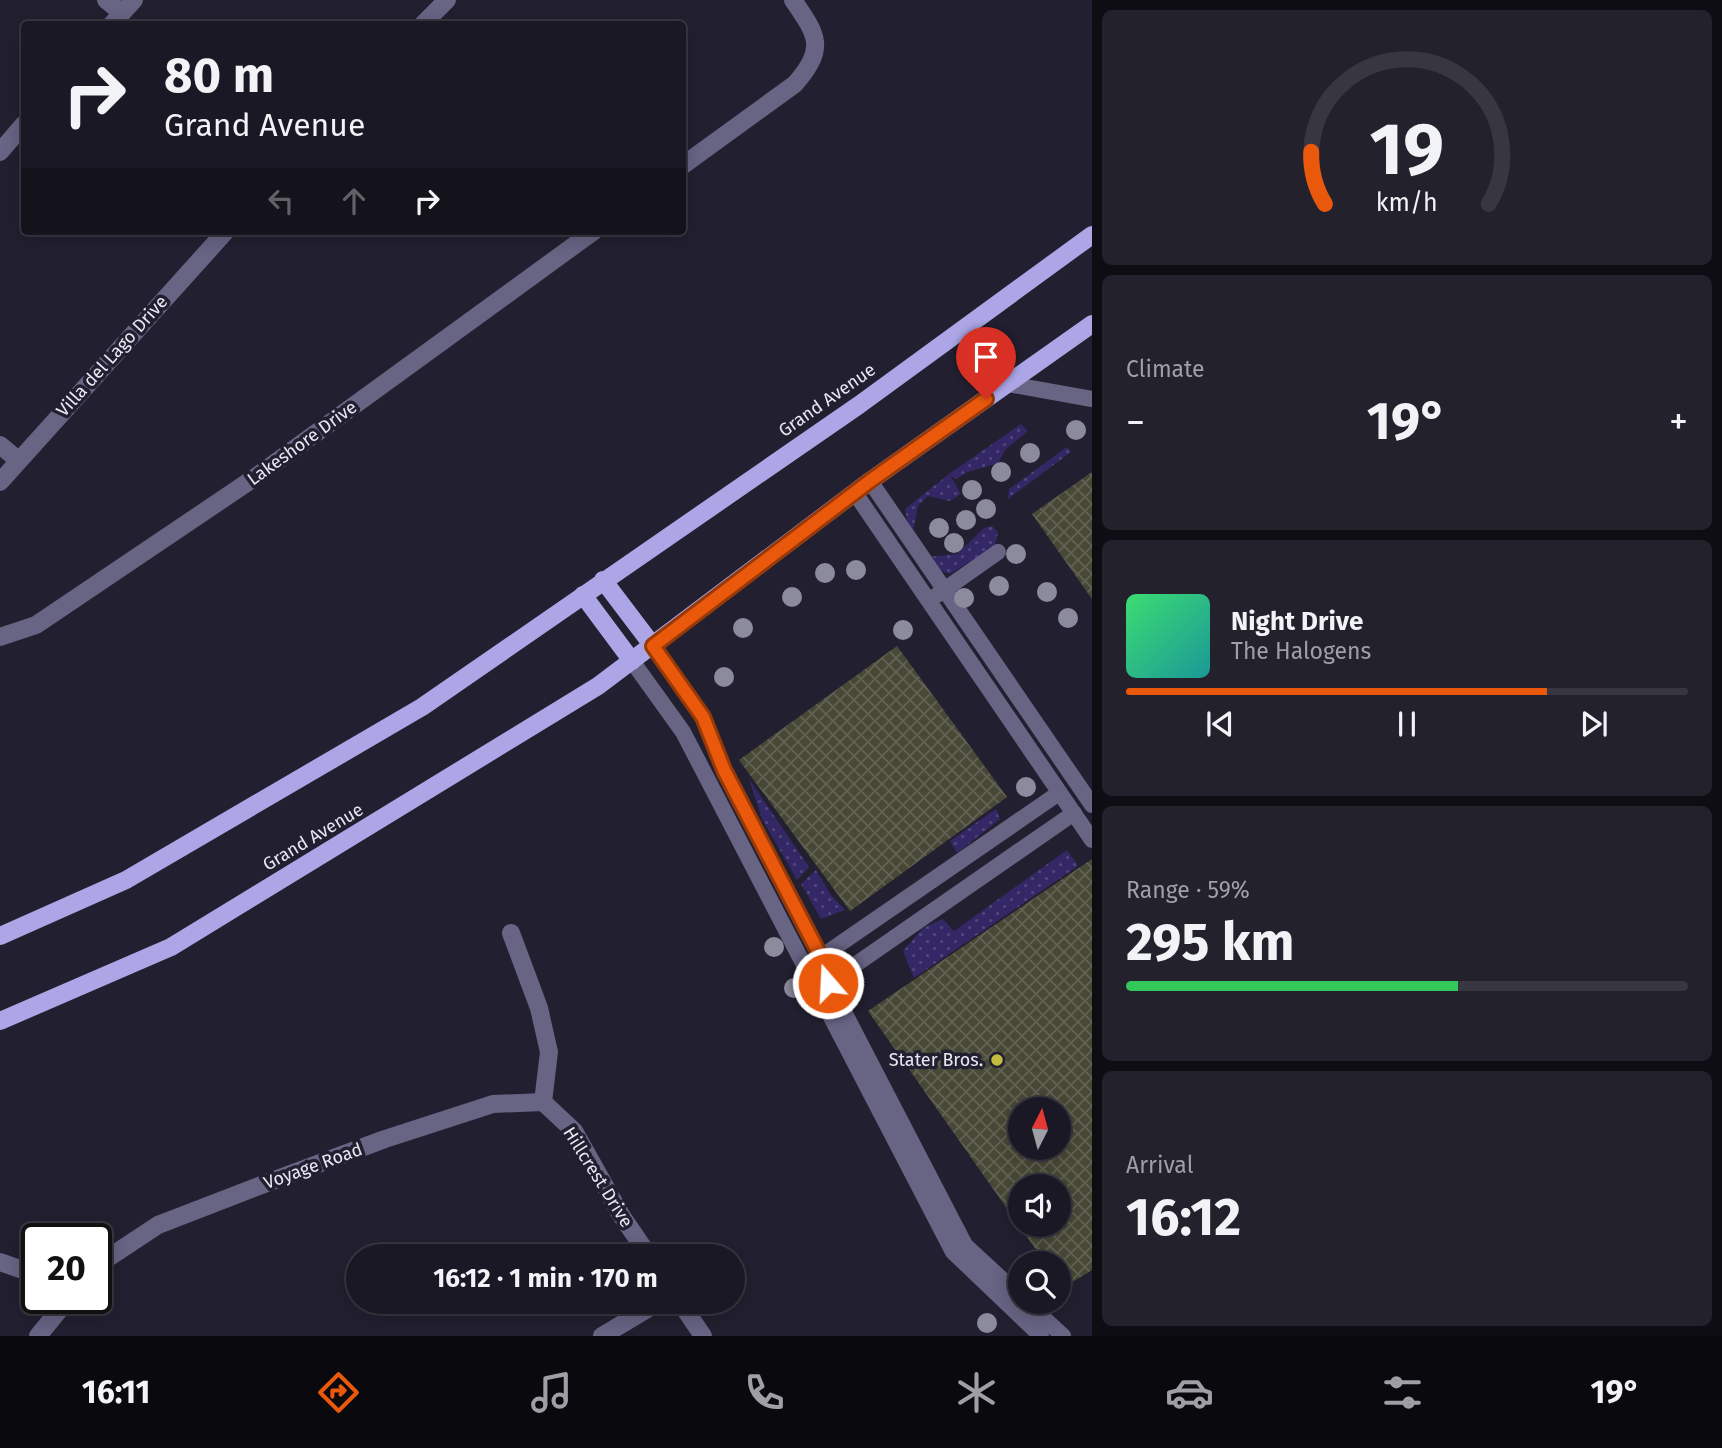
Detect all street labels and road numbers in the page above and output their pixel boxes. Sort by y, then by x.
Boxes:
street label: Villa del Lago Drive [52,291,172,421]
street label: Grand Avenue [774,358,880,442]
street label: Lakeshore Drive [243,396,361,490]
street label: Grand Avenue [259,798,367,876]
street label: Hillcrest Drive [558,1123,638,1231]
street label: Voyage Road [261,1138,365,1194]

